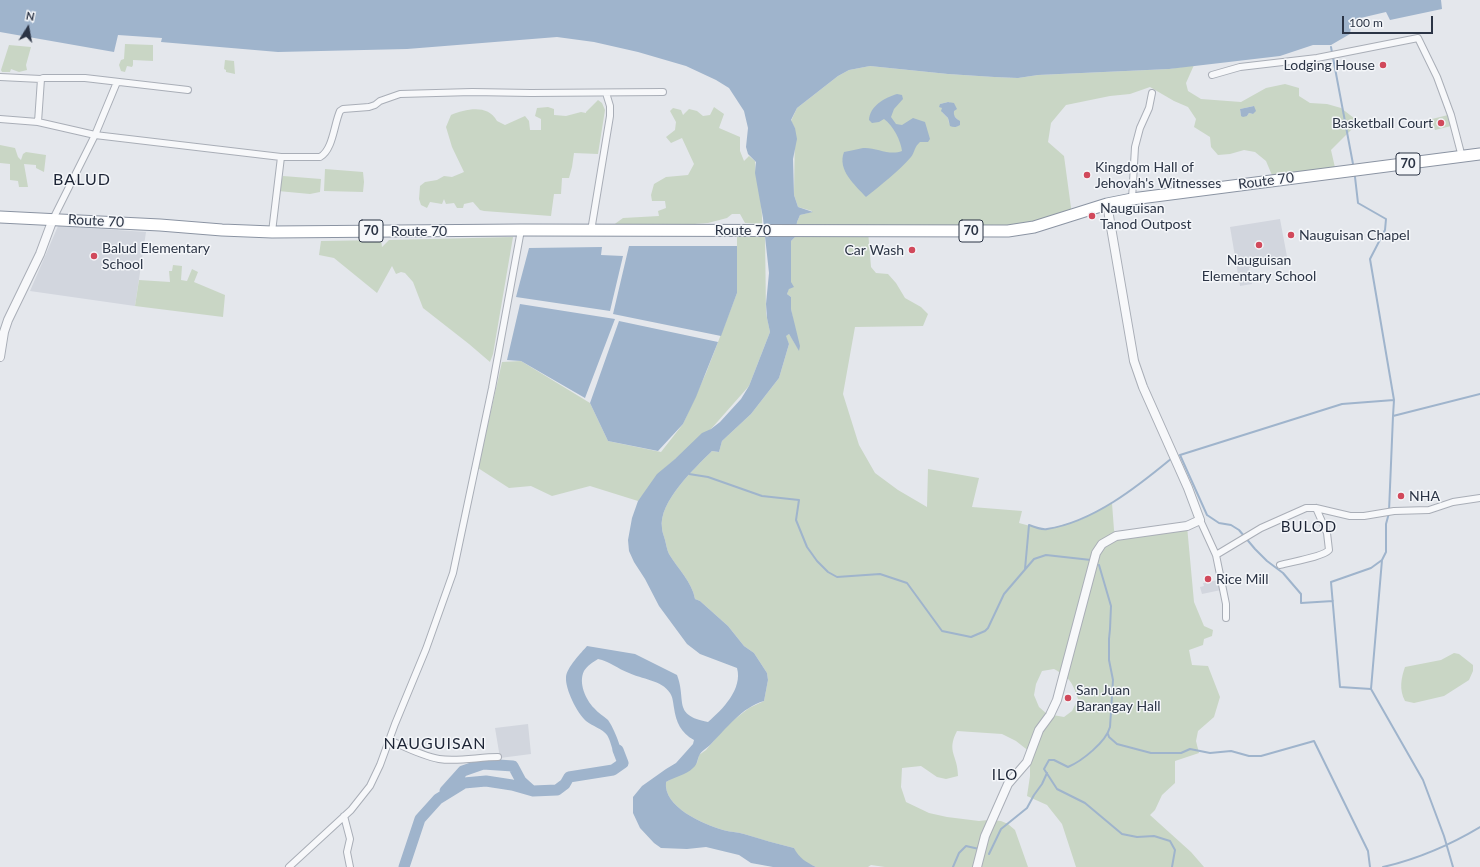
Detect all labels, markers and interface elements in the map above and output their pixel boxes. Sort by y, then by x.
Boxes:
north arrow [8,8,48,48]
scale bar [1344,8,1435,34]
text: N [25,9,36,23]
text: 100 m [1349,15,1383,30]
place label: Lodging House [1284,57,1375,73]
marker: Lodging House [1378,60,1388,70]
place label: Basketball Court [1332,115,1433,131]
marker: Basketball Court [1436,118,1446,128]
road number: 70 [1396,153,1420,175]
place label: Kingdom Hall of Jehovah's Witnesses [1095,159,1221,192]
street label: Route 70 [1237,169,1295,193]
district label: BALUD [53,170,111,190]
marker: Kingdom Hall of Jehovah's Witnesses [1082,170,1092,180]
place label: Nauguisan Tanod Outpost [1100,200,1192,232]
street label: Route 70 [67,211,125,231]
marker: Nauguisan Tanod Outpost [1087,211,1097,221]
road number: 70 [359,220,383,242]
road number: 70 [959,220,983,242]
street label: Route 70 [715,222,771,238]
street label: Route 70 [391,223,447,239]
place label: Nauguisan Chapel [1299,227,1410,243]
marker: Nauguisan Chapel [1286,230,1296,240]
place label: Balud Elementary School [102,240,210,272]
marker: Nauguisan Elementary School [1254,240,1264,250]
place label: Car Wash [844,242,904,258]
marker: Car Wash [907,245,917,255]
marker: Balud Elementary School [89,251,99,261]
place label: Nauguisan Elementary School [1202,252,1316,284]
place label: NHA [1409,488,1440,504]
marker: NHA [1396,491,1406,501]
district label: BULOD [1281,518,1337,536]
place label: Rice Mill [1216,571,1268,587]
marker: Rice Mill [1203,574,1213,584]
place label: San Juan Barangay Hall [1076,682,1161,714]
marker: San Juan Barangay Hall [1063,693,1073,703]
district label: NAUGUISAN [383,734,487,754]
district label: ILO [992,766,1018,784]

